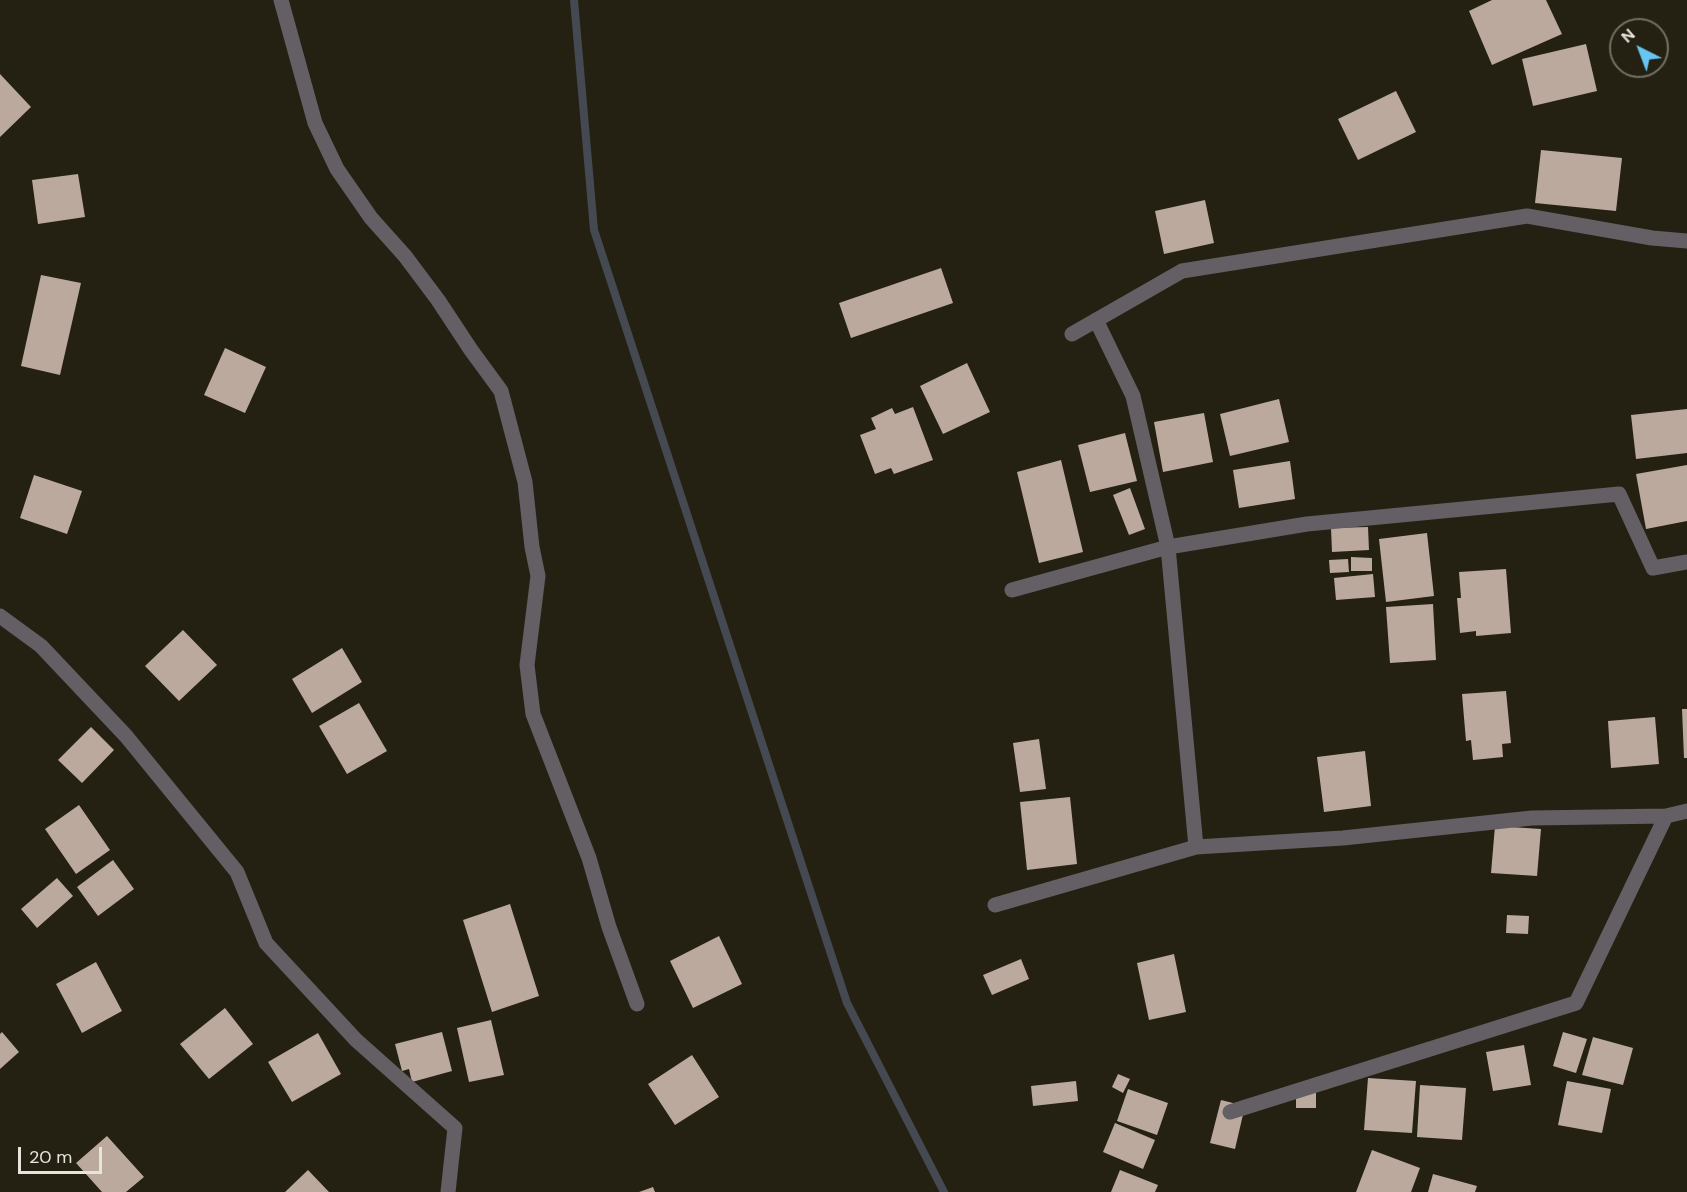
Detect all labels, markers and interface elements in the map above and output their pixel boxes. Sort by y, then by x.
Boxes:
north arrow [1609,18,1669,78]
text: N [1617,24,1639,47]
scale bar [21,1135,105,1173]
text: 20 m [29,1145,72,1169]

